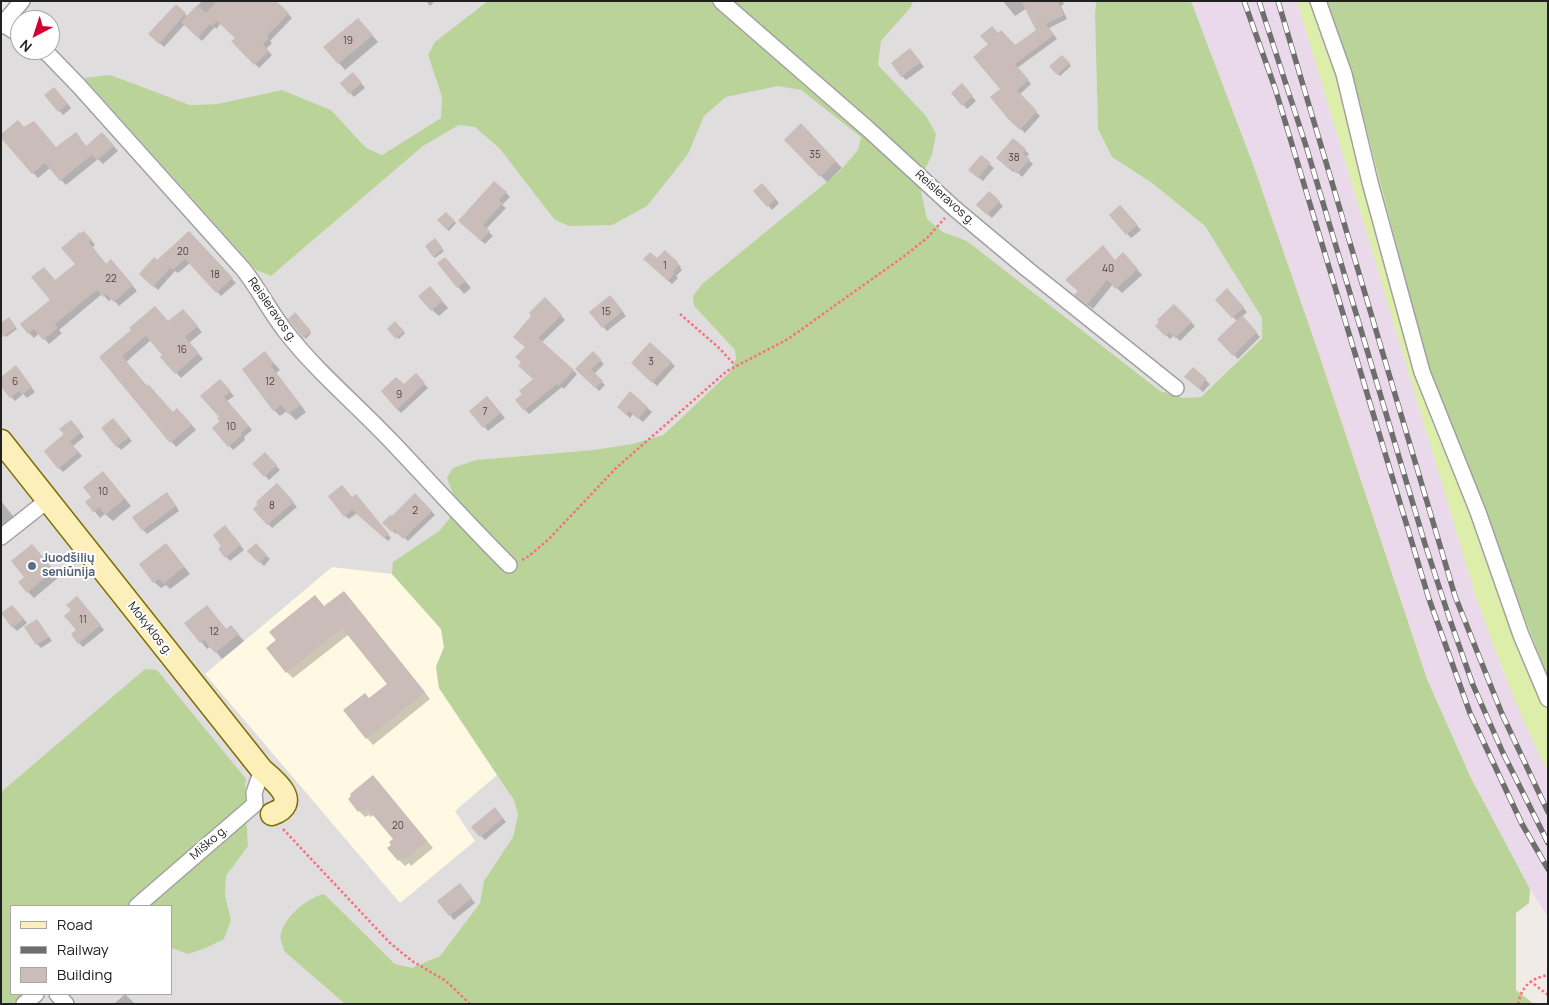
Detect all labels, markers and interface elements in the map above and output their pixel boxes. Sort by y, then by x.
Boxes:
north arrow [10,10,60,60]
house number: 19 [343,35,353,47]
text: N [16,36,36,57]
house number: 35 [809,149,821,161]
house number: 38 [1008,152,1020,164]
street label: Reisleravos g. [912,167,978,229]
house number: 20 [177,246,189,258]
house number: 1 [663,260,667,272]
house number: 40 [1102,263,1114,275]
house number: 18 [210,269,220,281]
house number: 22 [105,273,117,285]
street label: Reisleravos g. [244,275,300,345]
house number: 15 [601,306,611,318]
house number: 16 [177,344,187,356]
house number: 3 [648,356,654,368]
house number: 6 [12,376,18,388]
house number: 12 [265,376,275,388]
house number: 9 [396,389,402,401]
house number: 7 [482,406,488,418]
house number: 10 [226,421,236,433]
house number: 10 [98,486,108,498]
house number: 8 [269,500,275,512]
house number: 2 [412,505,418,517]
place label: Juodšilių seniūnija [42,552,95,580]
marker: Juodšilių seniūnija [26,560,38,572]
street label: Mokyklos g. [125,599,175,659]
house number: 11 [79,614,87,626]
house number: 12 [209,626,219,638]
house number: 20 [392,820,404,832]
street label: Miško g. [187,823,231,863]
legend [10,905,172,995]
text: Road [57,914,93,935]
text: Railway [57,939,109,960]
text: Building [57,964,112,985]

